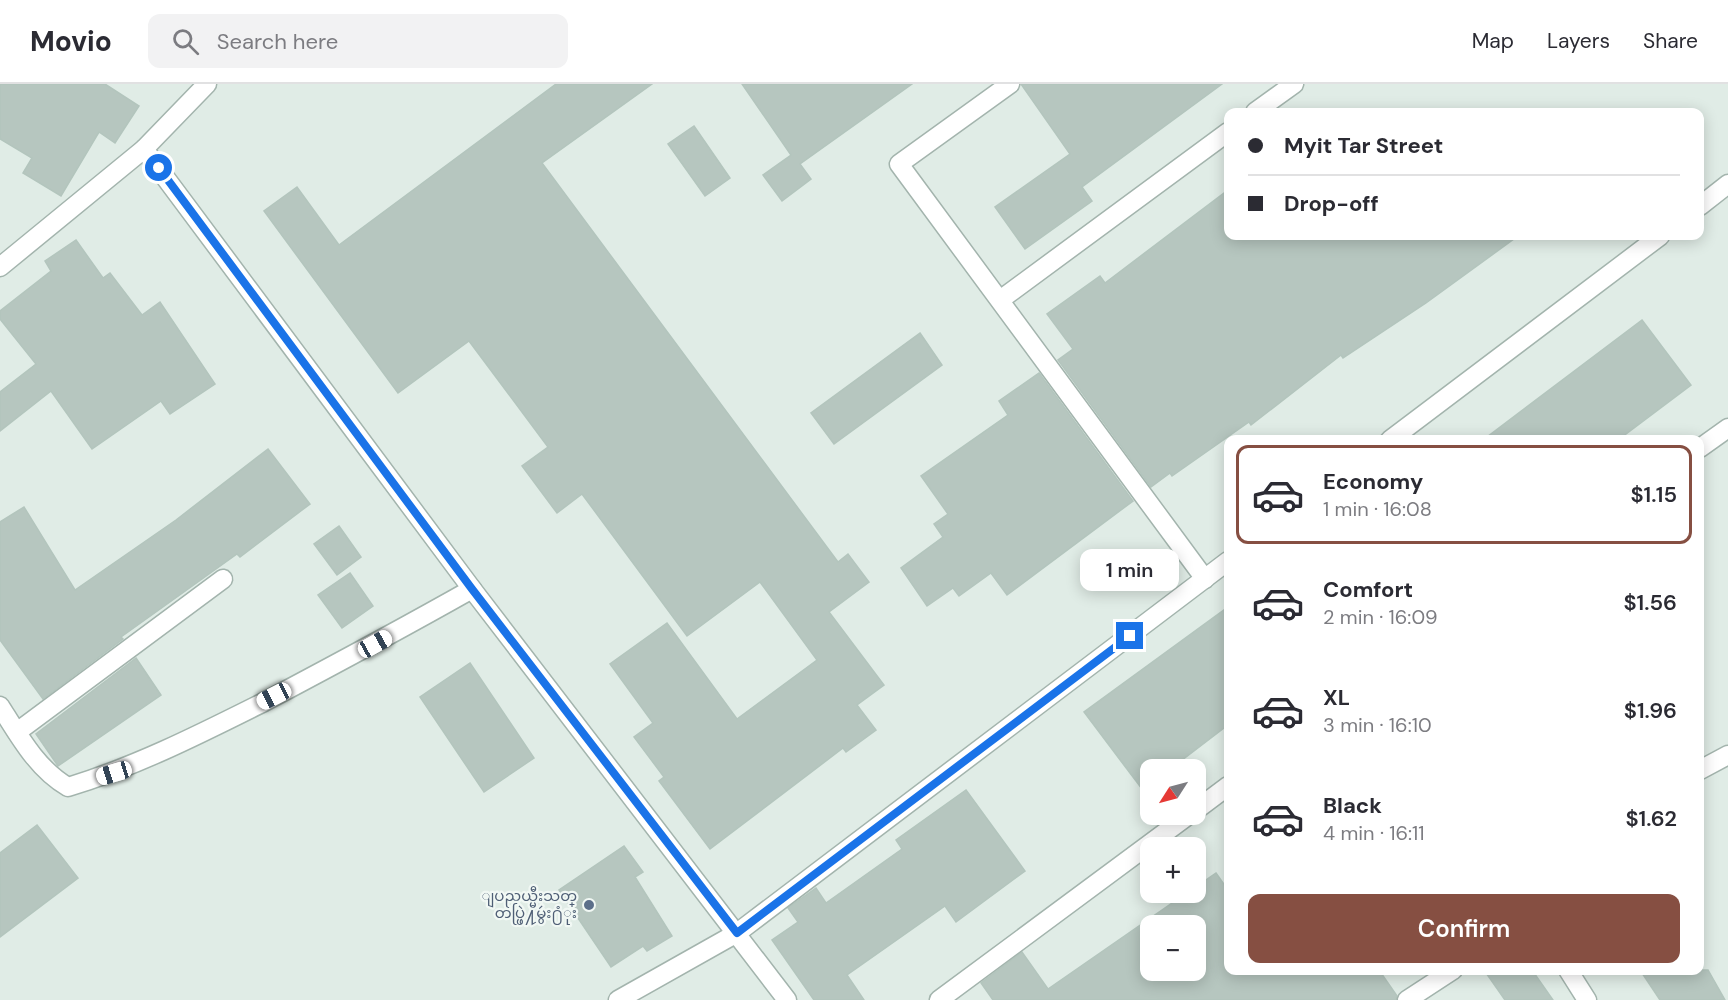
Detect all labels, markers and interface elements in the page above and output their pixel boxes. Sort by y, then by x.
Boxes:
search box [148,14,568,68]
text: Movio [30,23,112,60]
icon: search [169,25,202,58]
text: Search here [217,27,338,56]
text: Map [1472,27,1514,55]
text: Layers [1547,27,1610,55]
text: Share [1643,27,1698,55]
text: Myit Tar Street [1284,131,1443,160]
route start [145,154,172,181]
text: Drop-off [1284,189,1379,218]
text: Economy [1323,467,1423,496]
icon: car [1251,468,1305,522]
text: $1.15 [1630,480,1677,509]
text: 1 min · 16:08 [1323,496,1432,522]
callout: 1 min [1080,549,1180,591]
text: 1 min [1106,557,1153,583]
text: Comfort [1323,575,1413,604]
icon: car [1251,576,1305,630]
text: $1.56 [1623,588,1677,617]
text: 2 min · 16:09 [1323,604,1438,630]
route end [1116,622,1143,649]
car [355,627,395,661]
car [254,680,294,712]
text: XL [1323,683,1350,712]
icon: car [1251,684,1305,738]
text: $1.96 [1624,696,1677,725]
text: 3 min · 16:10 [1323,712,1432,738]
car [94,759,134,787]
north arrow [1140,759,1206,825]
map controls [1140,759,1206,981]
text: Black [1323,791,1382,820]
icon: car [1251,792,1305,846]
text: $1.62 [1625,804,1677,833]
text: 4 min · 16:11 [1323,820,1424,846]
button: + [1140,837,1206,903]
place label: ျပည္နယ္မီးသတ္ တပ္ဖြဲ႔မွဴး႐ံုး [482,886,577,926]
button: Confirm [1248,894,1680,963]
marker: ျပည္နယ္မီးသတ္ တပ္ဖြဲ႔မွဴး႐ံုး [582,898,596,912]
button: − [1140,915,1206,981]

